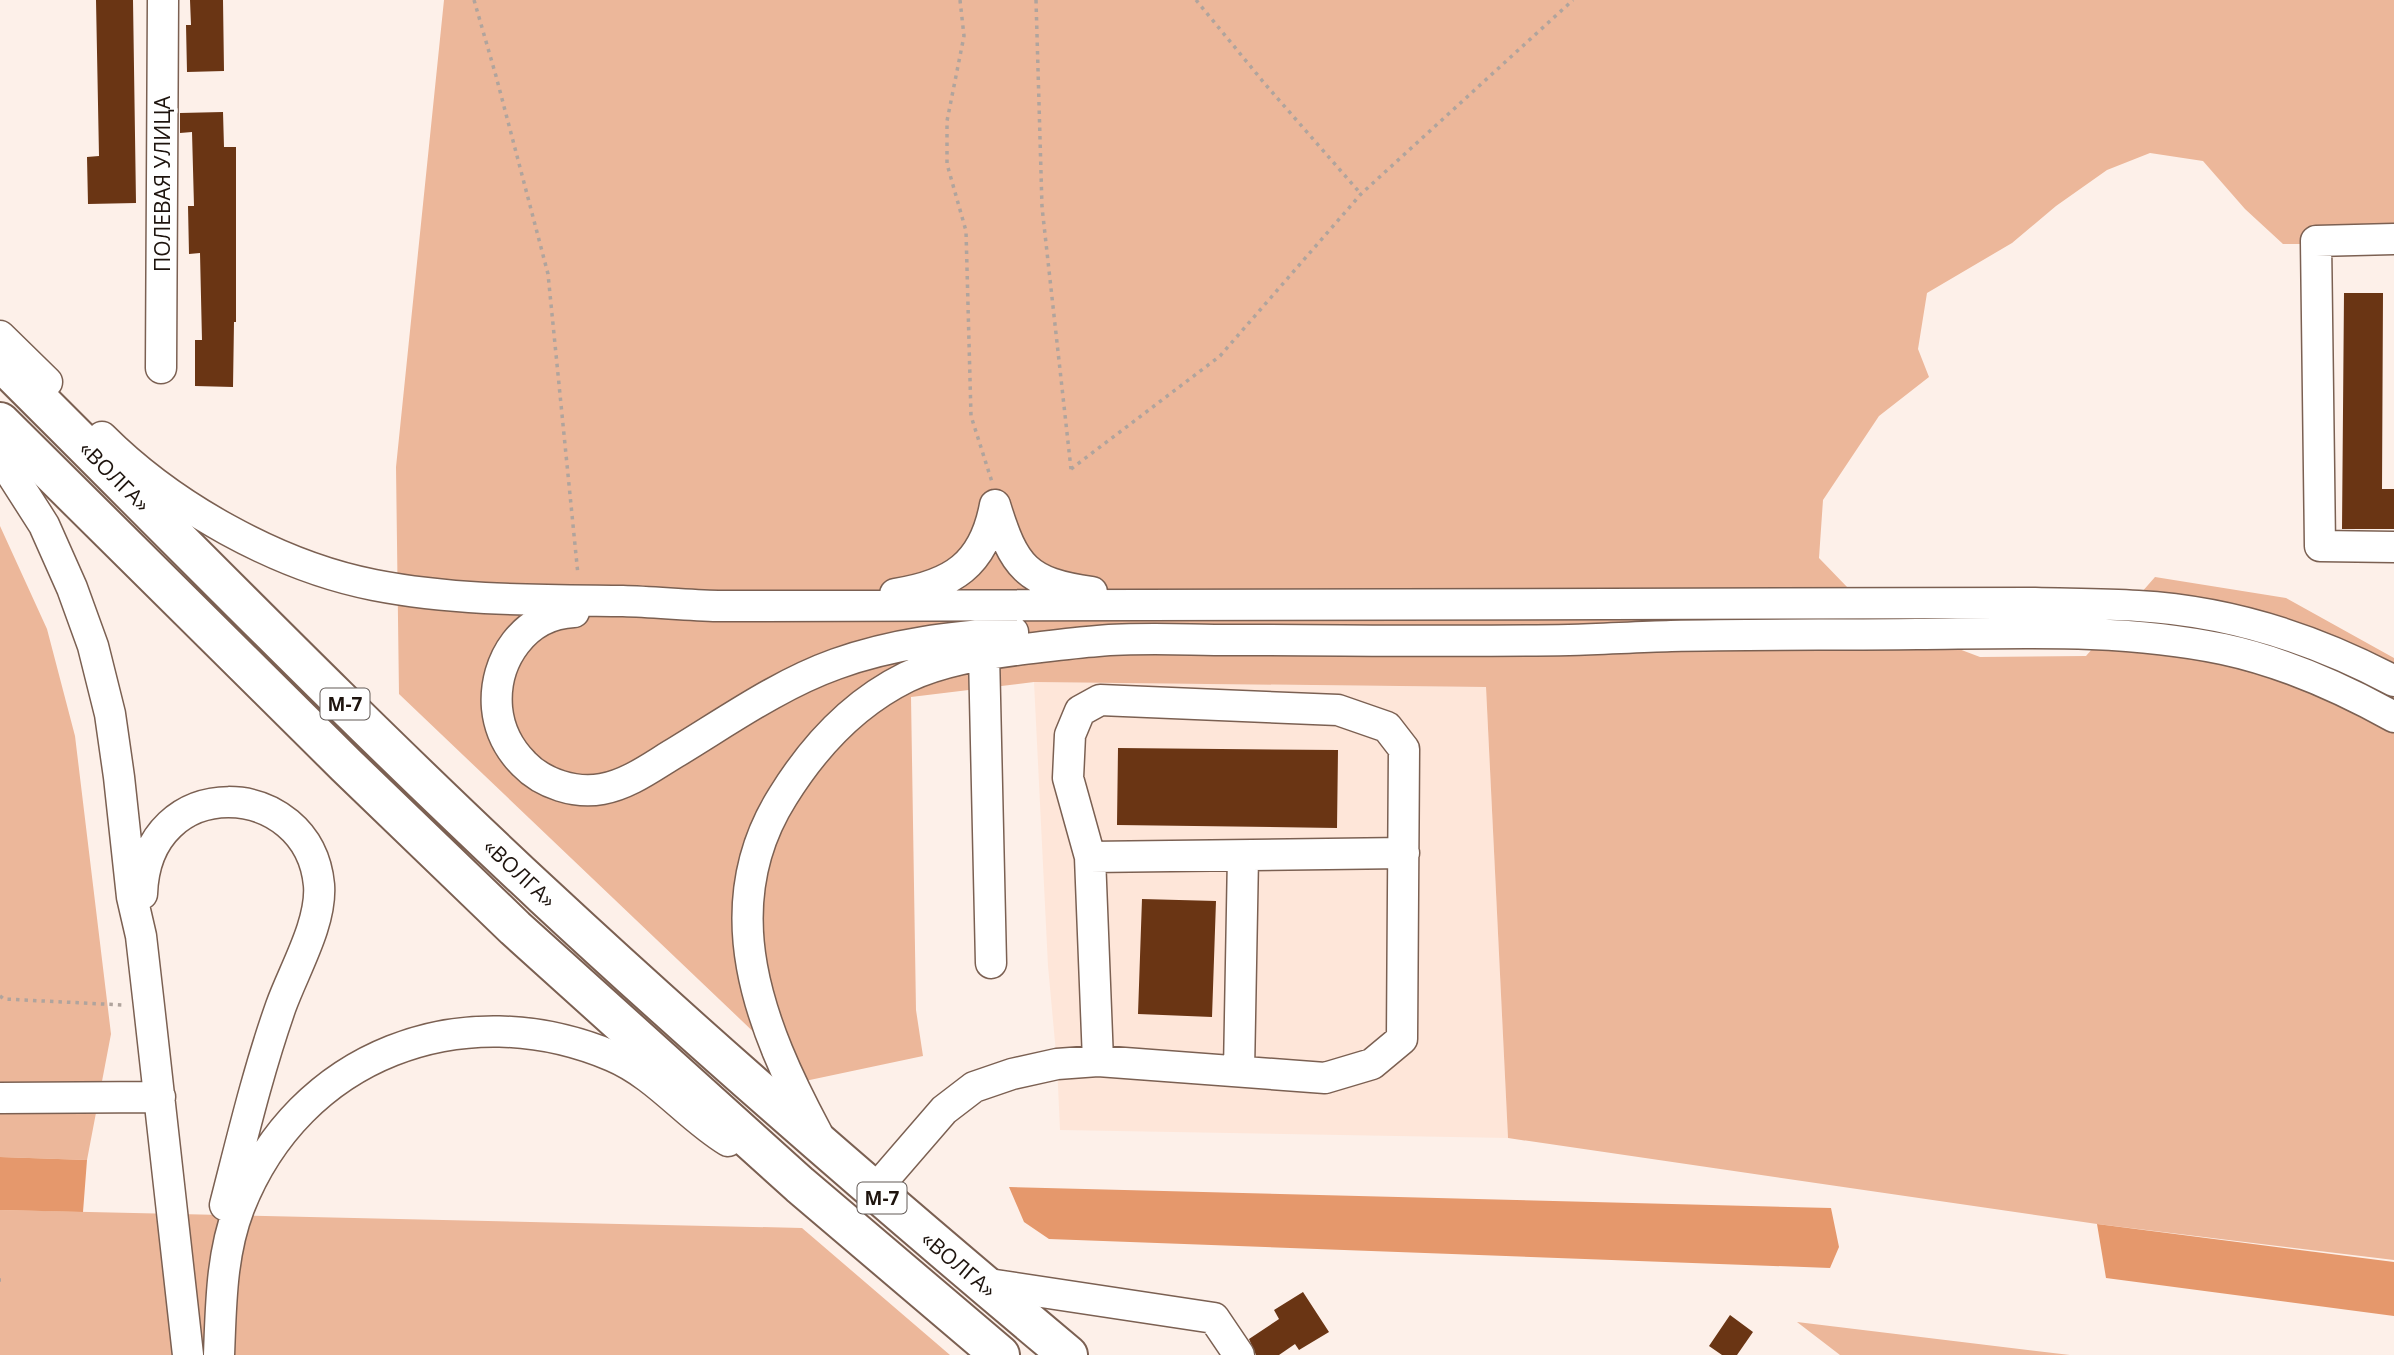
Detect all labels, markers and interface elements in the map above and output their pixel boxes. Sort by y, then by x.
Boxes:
street label: ПОЛЕВАЯ УЛИЦА [148,95,176,272]
street label: «ВОЛГА» [73,434,157,518]
road number: М-7 [320,688,370,720]
street label: «ВОЛГА» [478,832,562,914]
road number: М-7 [858,1182,906,1214]
street label: «ВОЛГА» [916,1224,1002,1304]

